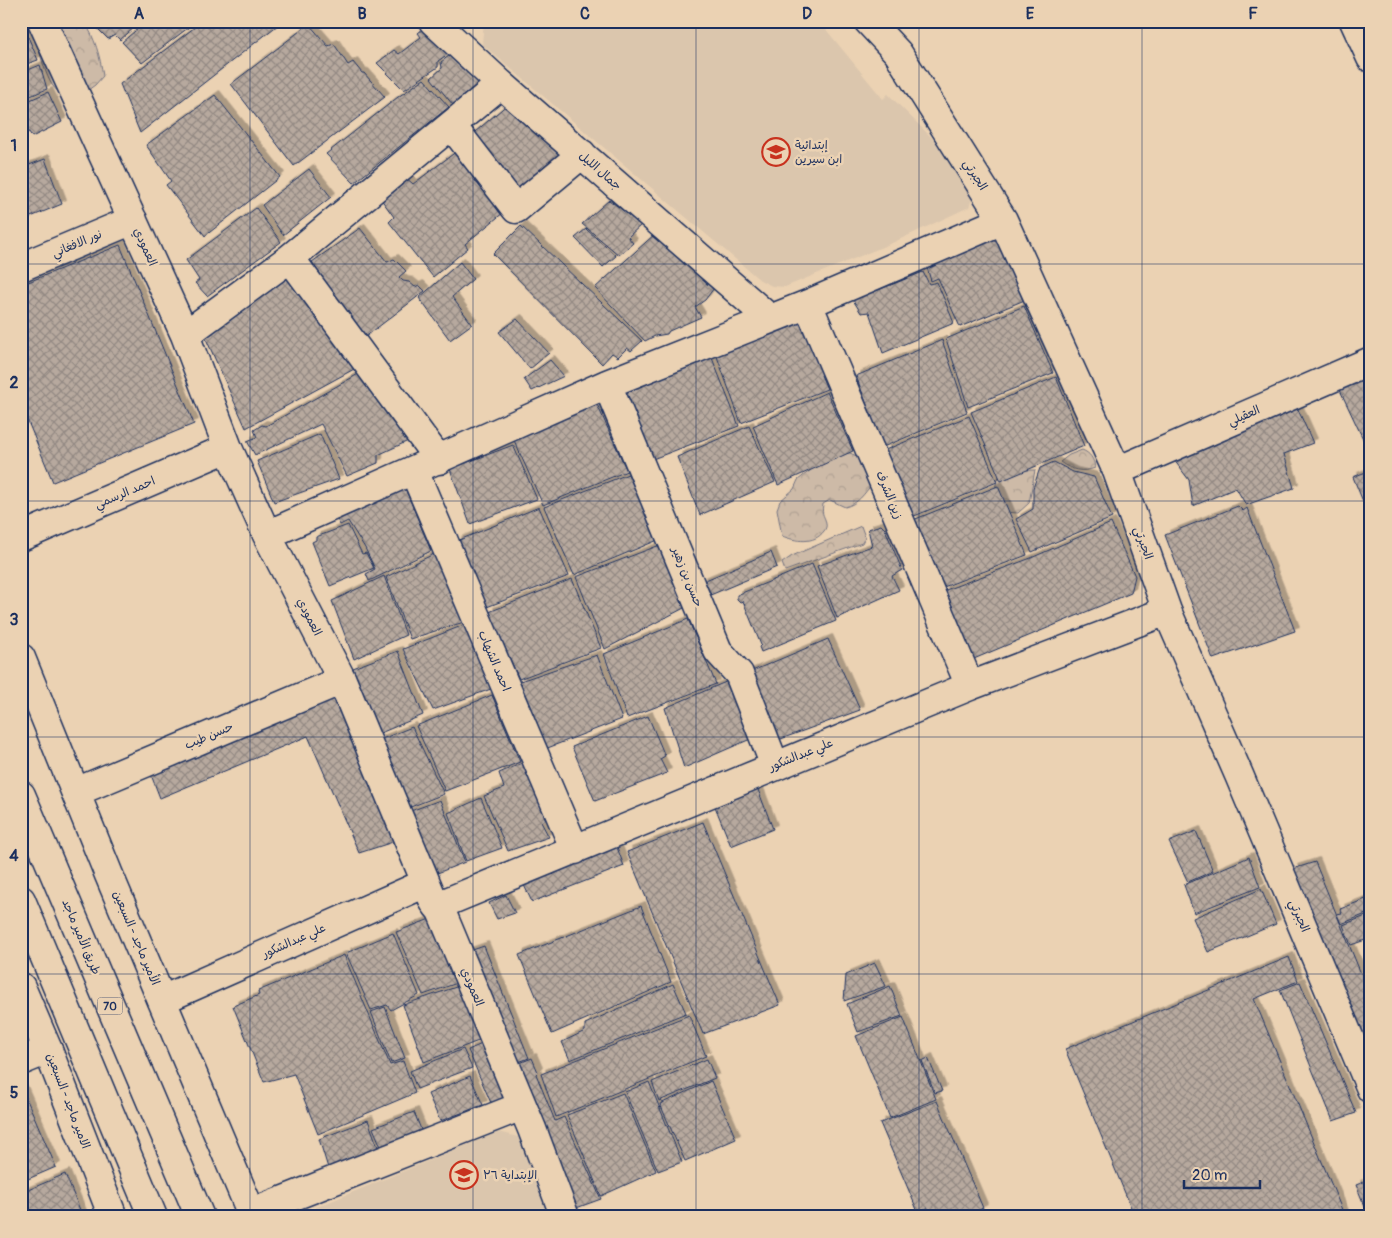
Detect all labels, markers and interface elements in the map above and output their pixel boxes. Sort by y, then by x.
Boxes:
text: A [134,4,145,24]
text: B [357,4,367,24]
text: C [580,4,590,24]
text: D [802,4,812,24]
text: E [1026,4,1035,24]
text: F [1248,4,1258,24]
text: 1 [11,136,17,156]
school or university icon: إبتدائية ابن سيرين [761,137,791,167]
place label: إبتدائية ابن سيرين [795,138,842,167]
street label: جمال الليل [576,148,624,194]
street label: الجبرتي [957,157,990,195]
street label: العمودي [129,225,160,269]
street label: نور الافغاني [50,227,106,264]
text: 2 [10,373,19,393]
street label: العقيلي [1226,403,1264,432]
street label: زين الشرف [872,469,906,521]
street label: احمد الرسمي [93,474,159,515]
street label: الجبرتي [1127,524,1156,563]
street label: حسن بن زهير [668,544,706,609]
street label: العمودي [292,596,325,639]
text: 3 [10,610,19,630]
street label: احمد الشهاب [474,628,514,694]
street label: حسن طيب [182,719,236,753]
street label: علي عبدالشكور [766,735,836,778]
text: 4 [9,846,19,866]
street label: الأمير ماجد - السبعين [109,888,164,988]
street label: طريق الأمير ماجد [58,896,105,977]
street label: الجبرتي [1283,897,1313,936]
street label: علي عبدالشكور [259,920,329,965]
street label: العمودي [456,965,487,1009]
road number: 70 [98,998,122,1014]
street label: الامير ماجد - السبعين [43,1051,93,1151]
text: 5 [10,1083,19,1103]
scale bar [1184,1158,1261,1190]
school or university icon: الإبتداية ٣٦ [449,1160,479,1190]
text: 20 m [1192,1166,1227,1185]
place label: الإبتداية ٣٦ [483,1168,537,1183]

